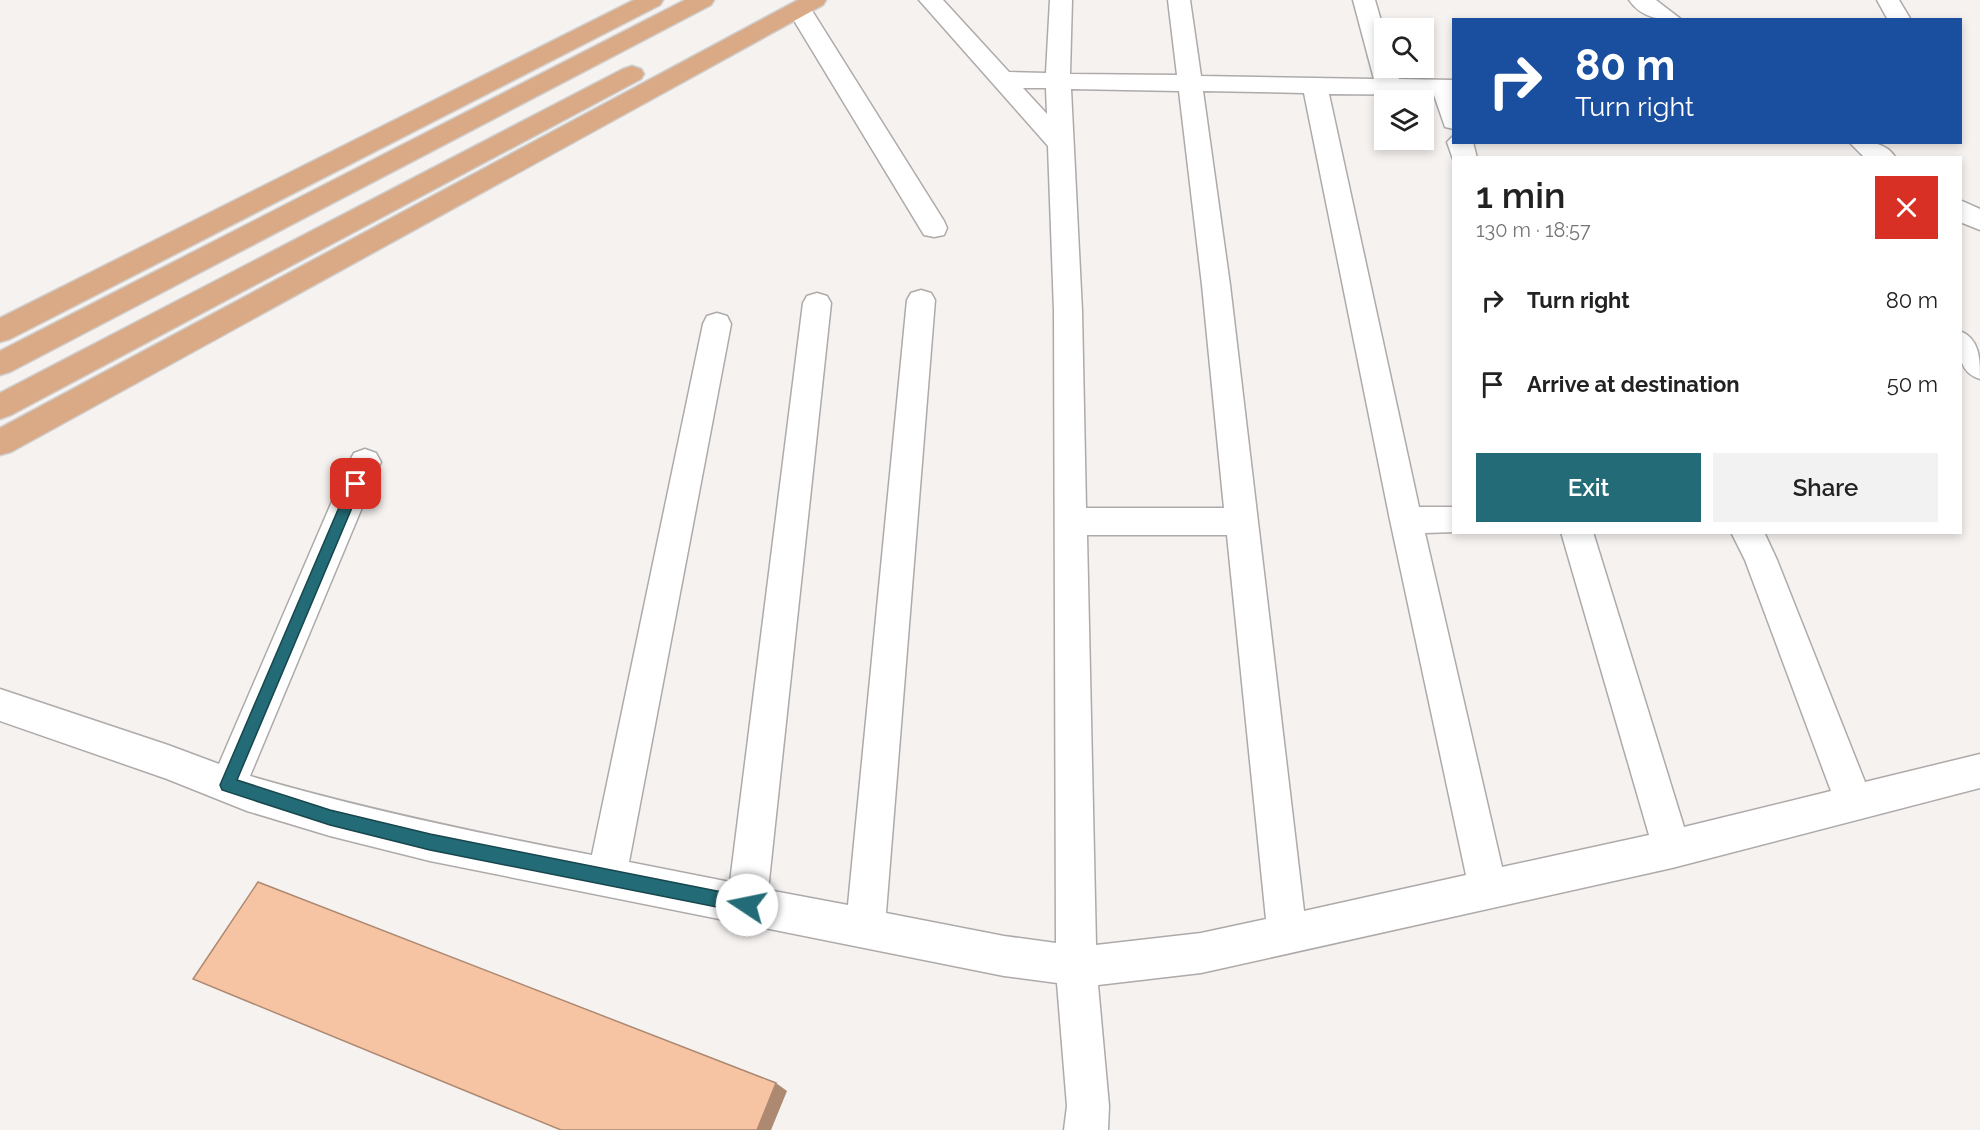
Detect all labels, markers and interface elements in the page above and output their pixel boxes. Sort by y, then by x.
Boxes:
map controls [1374,18,1434,150]
button: search [1374,18,1434,78]
text: 80 m [1575,41,1675,90]
icon: right [1476,42,1554,120]
button: layers [1374,90,1434,150]
text: Turn right [1575,91,1694,122]
text: 1 min [1476,174,1565,216]
button: close [1875,176,1938,239]
text: 130 m · 18:57 [1476,218,1591,242]
icon: right [1476,284,1509,317]
text: Turn right [1527,287,1630,313]
text: 80 m [1886,287,1938,313]
icon: arrive [1476,368,1509,401]
text: Arrive at destination [1527,371,1740,397]
text: 50 m [1887,371,1938,397]
button: Exit [1476,453,1701,522]
button: Share [1713,453,1938,522]
pin [330,458,381,509]
icon: arrive [339,467,372,500]
position arrow [715,873,779,937]

